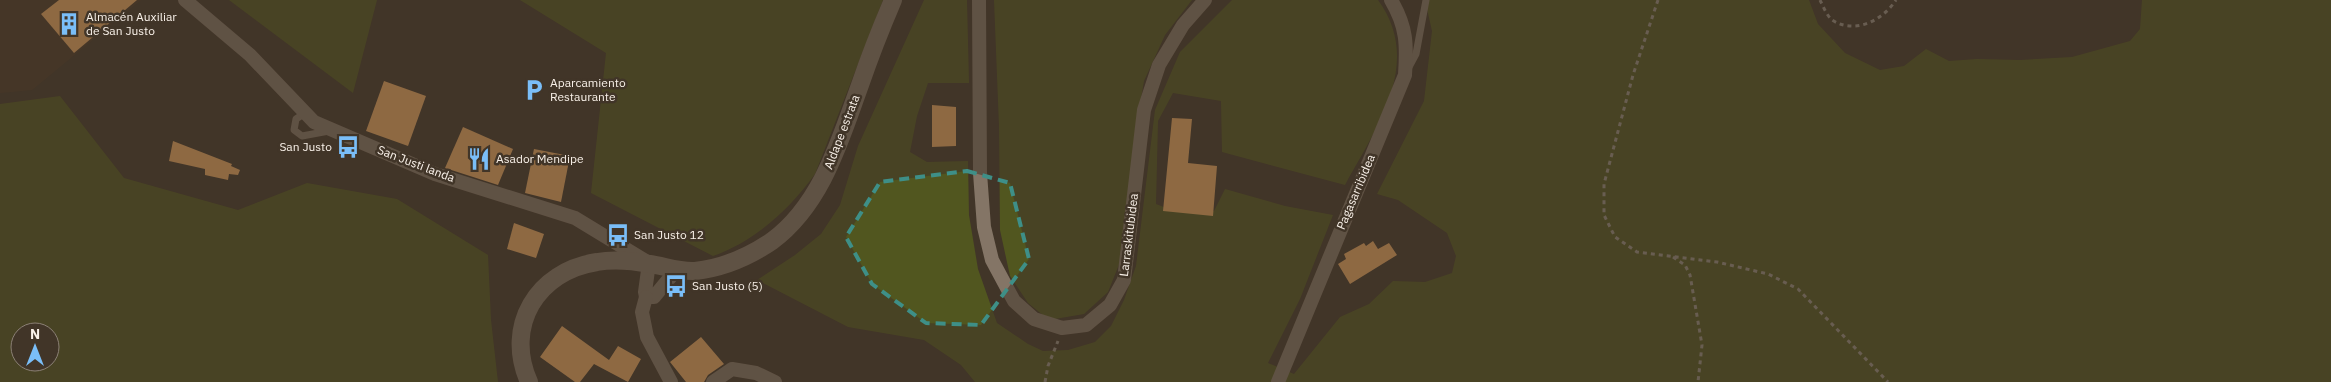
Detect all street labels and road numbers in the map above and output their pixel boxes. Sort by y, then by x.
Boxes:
street label: Aldape estrata [820,92,863,171]
street label: San Justi landa [375,142,458,185]
street label: Pagasarribidea [1333,151,1378,232]
street label: Larraskitubidea [1116,192,1141,277]

